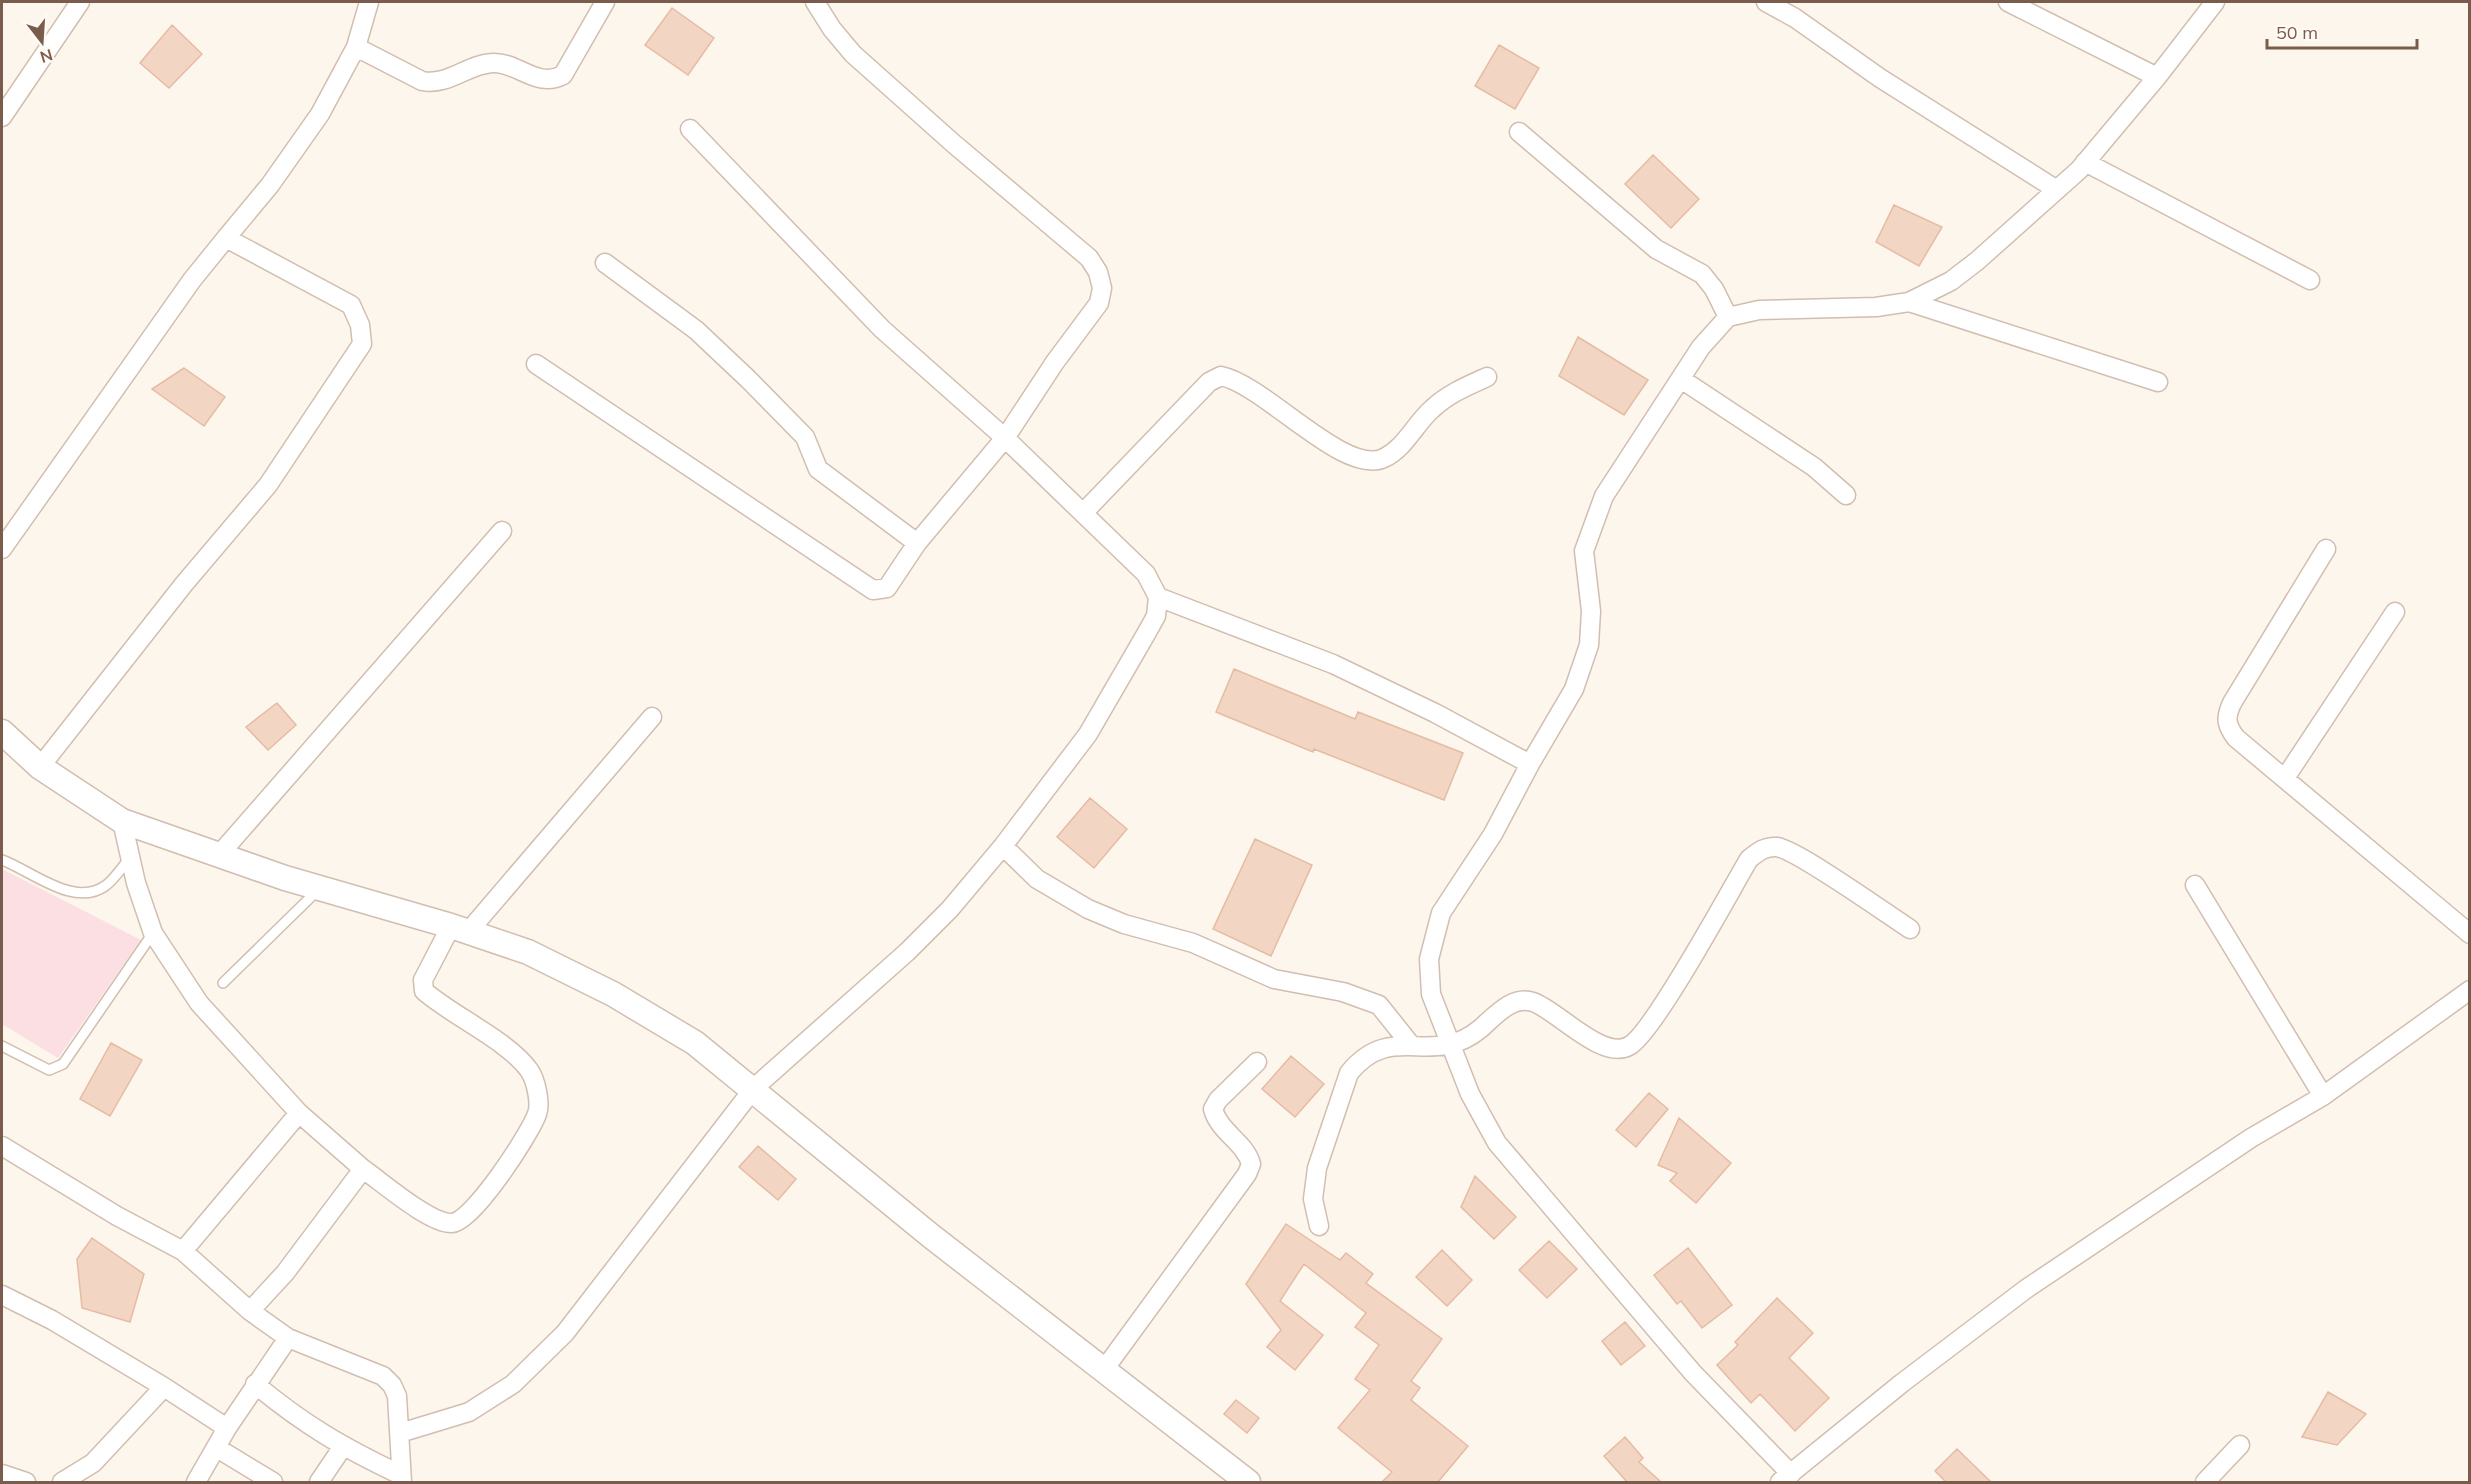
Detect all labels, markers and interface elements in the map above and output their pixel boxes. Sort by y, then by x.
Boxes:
north arrow [12,12,72,72]
scale bar [2267,12,2417,50]
text: 50 m [2276,21,2318,44]
text: N [38,45,55,68]

